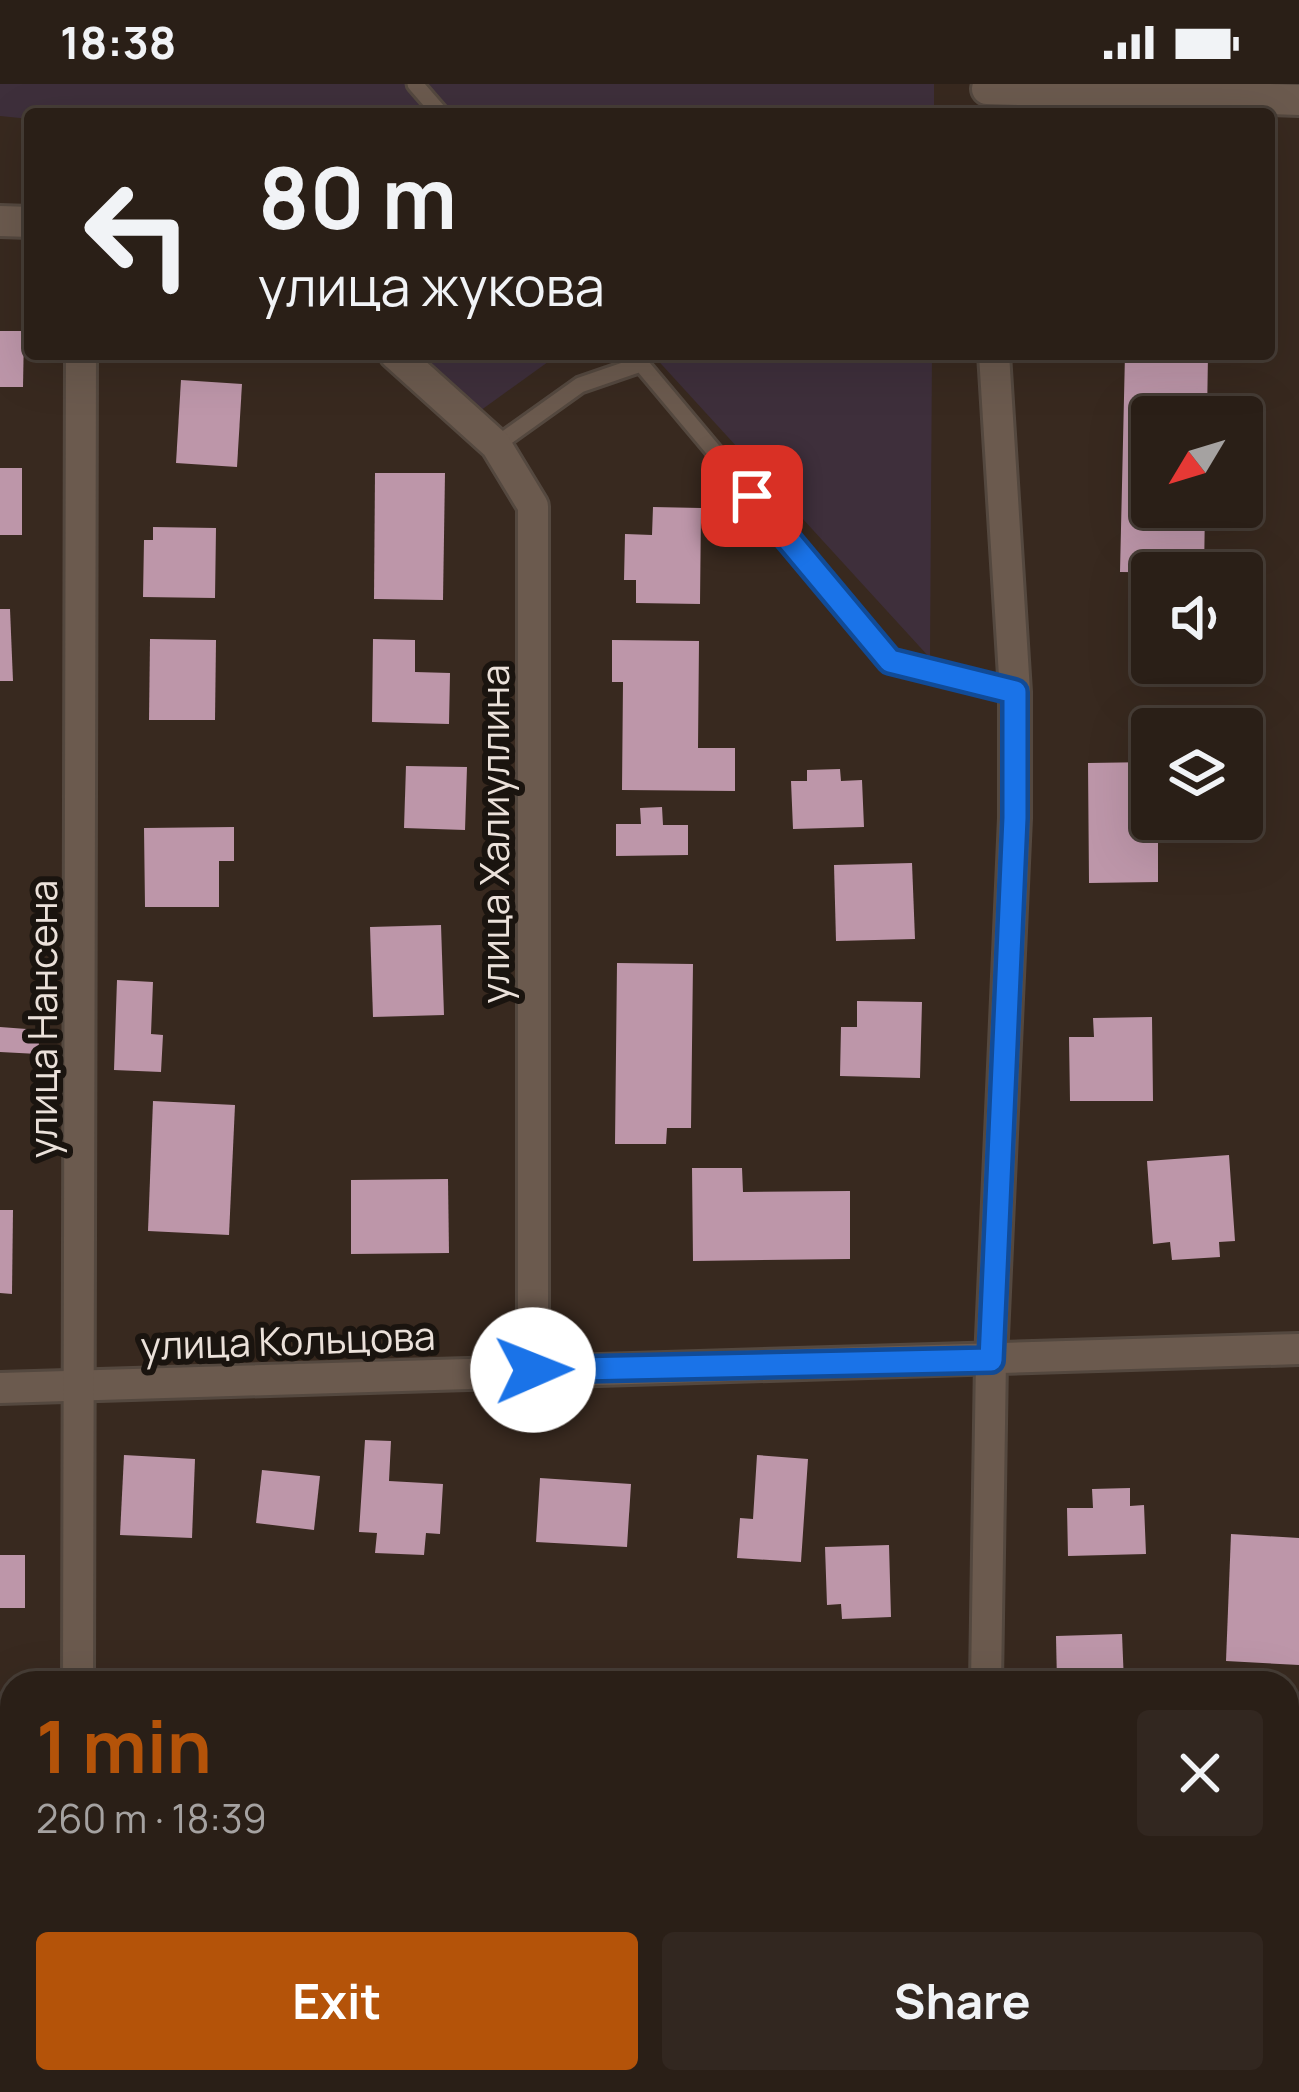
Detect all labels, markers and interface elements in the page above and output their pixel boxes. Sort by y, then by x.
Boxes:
text: 18:38 [60,11,176,73]
text: 80 m [258,139,457,254]
icon: left [60,156,216,312]
text: улица жукова [258,248,605,322]
north arrow [1131,396,1263,528]
map controls [1131,396,1263,840]
pin [701,445,803,547]
icon: arrive [719,463,785,529]
button: sound [1131,552,1263,684]
street label: улица Халиуллина [467,664,521,1004]
button: layers [1131,708,1263,840]
street label: улица Нансена [15,880,69,1158]
position arrow [470,1307,596,1433]
street label: улица Кольцова [140,1308,436,1372]
text: 1 min [36,1696,212,1795]
button: close [1137,1710,1263,1836]
text: 260 m · 18:39 [36,1791,267,1845]
button: Exit [36,1932,638,2070]
button: Share [662,1932,1263,2070]

